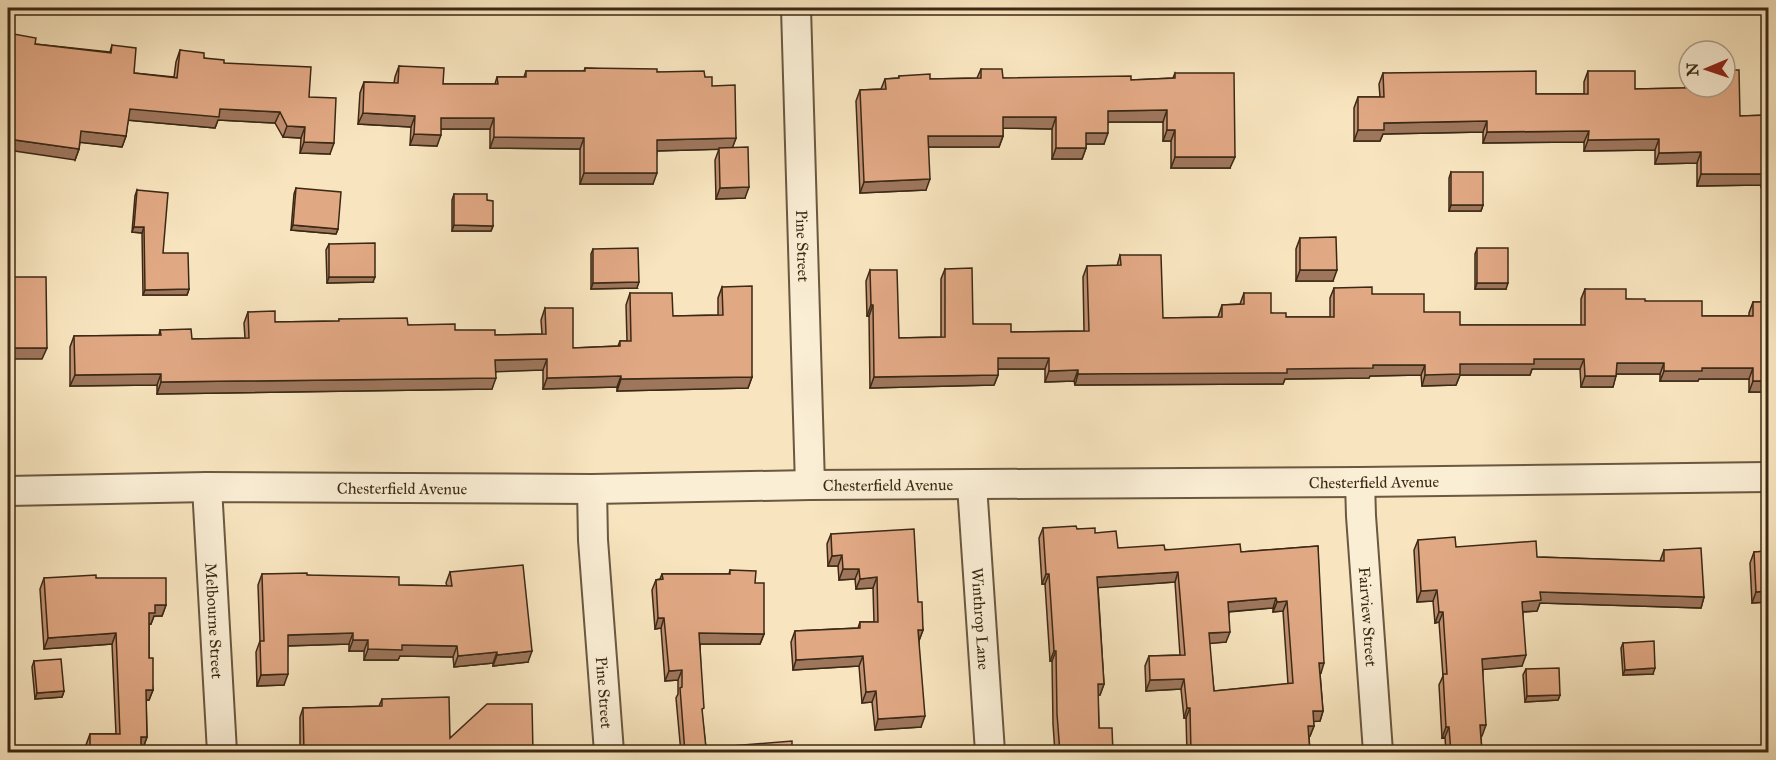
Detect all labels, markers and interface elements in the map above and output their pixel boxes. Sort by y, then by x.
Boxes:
north arrow [1677,39,1737,99]
text: N [1683,62,1702,77]
street label: Pine Street [792,210,813,283]
street label: Chesterfield Avenue [1309,472,1440,492]
street label: Chesterfield Avenue [823,475,954,495]
street label: Chesterfield Avenue [337,479,468,498]
street label: Melbourne Street [201,562,227,680]
street label: Fairview Street [1355,566,1381,668]
street label: Winthrop Lane [968,567,993,671]
street label: Pine Street [592,656,616,730]

